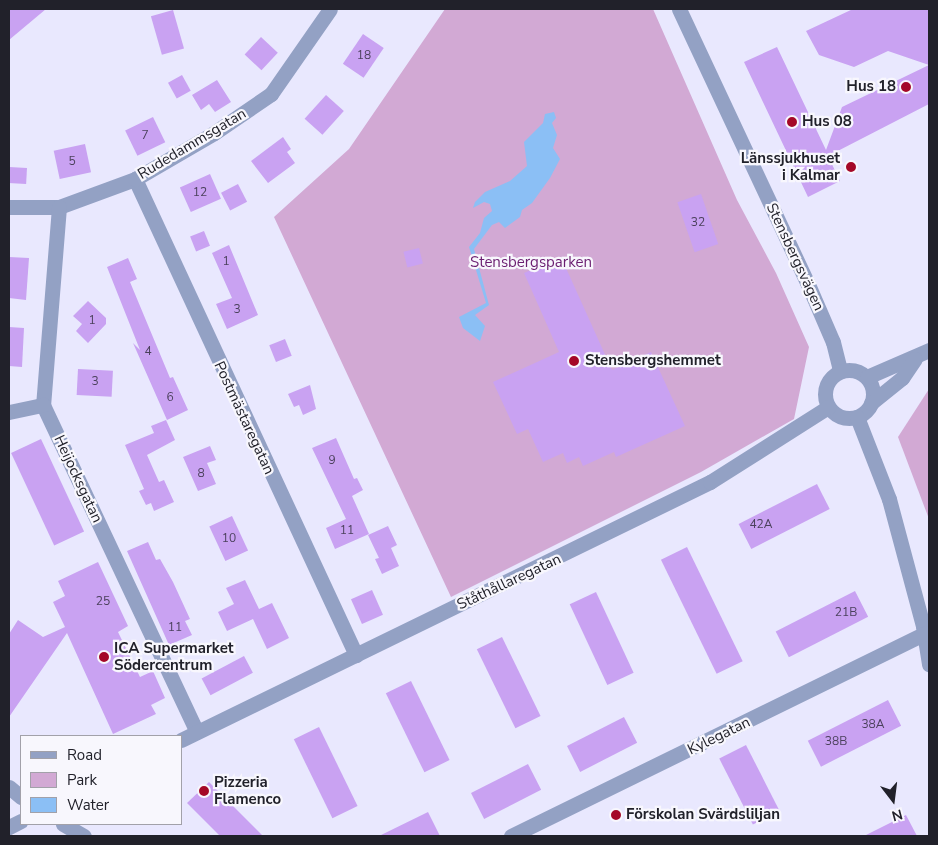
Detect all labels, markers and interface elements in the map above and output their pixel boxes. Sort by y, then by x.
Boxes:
house number: 18 [357,49,371,63]
place label: Hus 18 [846,78,896,96]
marker: Hus 18 [900,81,912,93]
street label: Rudedammsgatan [135,105,249,183]
place label: Hus 08 [802,113,852,131]
marker: Hus 08 [786,116,798,128]
house number: 7 [141,129,149,143]
place label: Länssjukhuset i Kalmar [741,149,840,184]
house number: 5 [68,155,76,169]
marker: Länssjukhuset i Kalmar [844,160,858,174]
house number: 12 [193,186,207,200]
street label: Stensbergsvägen [762,200,828,314]
house number: 32 [691,216,705,230]
park label: Stensbergsparken [470,254,592,272]
house number: 1 [222,255,230,269]
house number: 3 [233,303,241,317]
house number: 1 [88,314,96,328]
house number: 4 [144,345,152,359]
place label: Stensbergshemmet [585,352,721,370]
marker: Stensbergshemmet [567,354,581,368]
street label: Postmästaregatan [210,359,278,477]
house number: 3 [91,375,99,389]
house number: 6 [166,391,174,405]
street label: Heijocksgatan [50,432,106,526]
house number: 9 [328,454,336,468]
house number: 8 [197,467,205,481]
house number: 42A [749,518,773,532]
house number: 11 [340,524,354,538]
house number: 10 [222,532,236,546]
street label: Ståthållaregatan [454,550,564,614]
house number: 25 [96,595,110,609]
house number: 21B [835,606,857,620]
house number: 11 [168,621,182,635]
place label: ICA Supermarket Södercentrum [114,639,234,674]
marker: ICA Supermarket Södercentrum [98,651,110,663]
street label: Kylegatan [685,713,753,759]
house number: 38A [861,718,885,732]
legend [20,735,182,825]
house number: 38B [825,735,847,749]
text: Road [67,745,102,765]
text: Park [67,770,97,790]
place label: Pizzeria Flamenco [214,773,281,808]
north arrow [868,775,918,825]
marker: Pizzeria Flamenco [198,785,210,797]
text: Water [67,795,109,815]
text: N [889,804,905,826]
place label: Förskolan Svärdsliljan [626,806,780,824]
marker: Förskolan Svärdsliljan [610,809,622,821]

